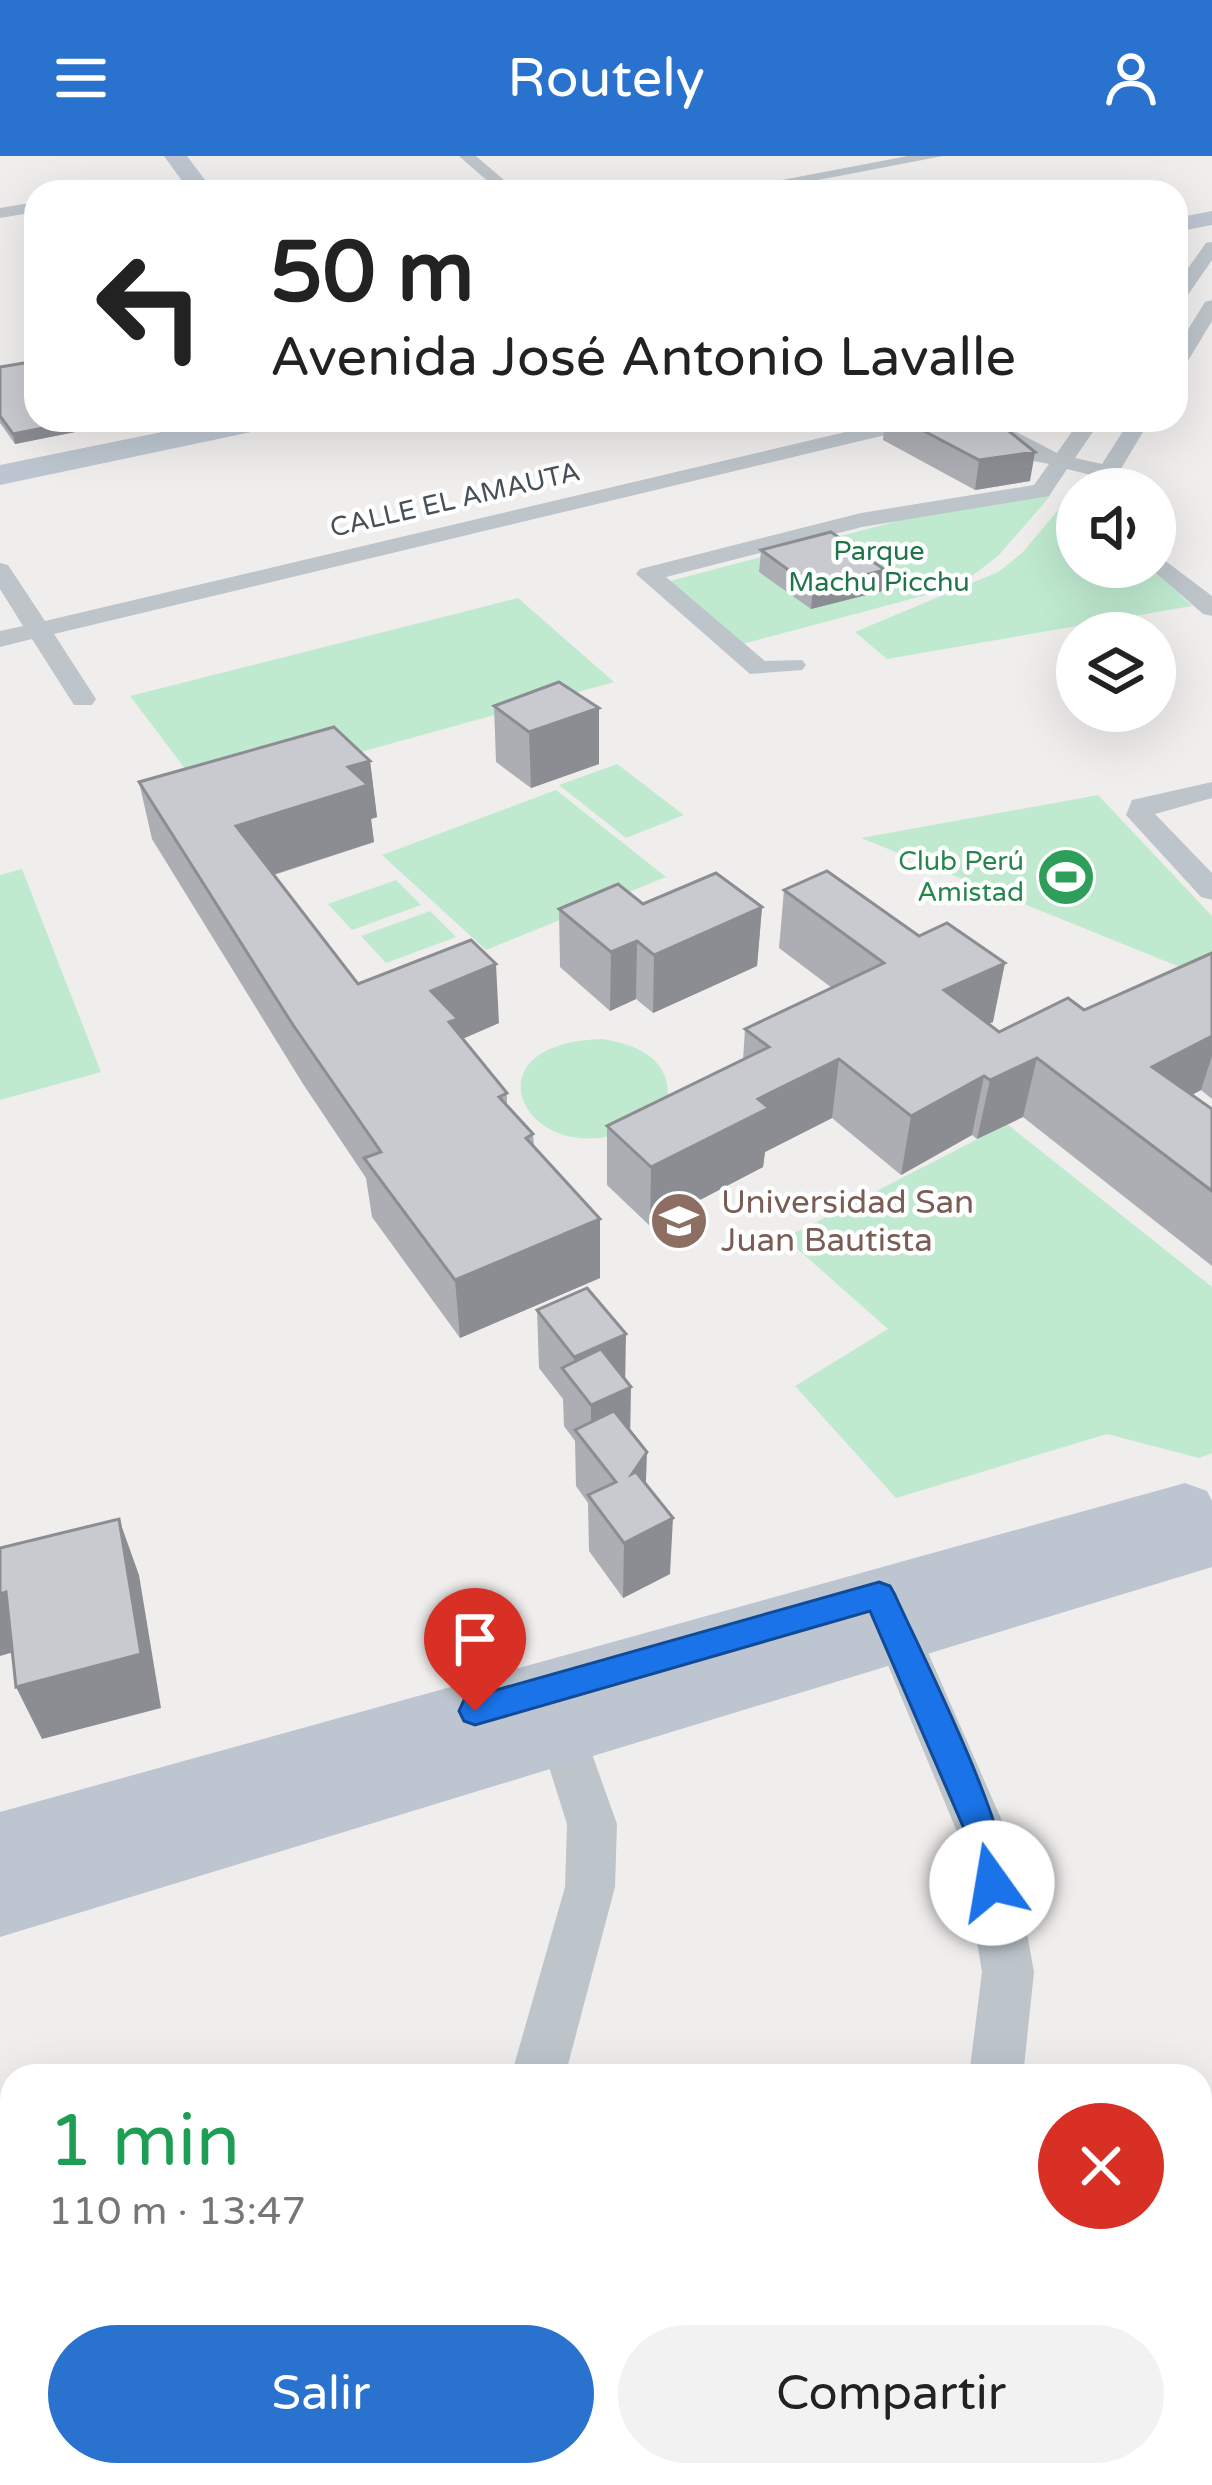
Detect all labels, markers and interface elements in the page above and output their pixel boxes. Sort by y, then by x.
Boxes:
icon: menu [48,45,114,111]
icon: person [1098,45,1164,111]
text: Routely [507,46,705,111]
text: 50 m [270,223,474,324]
icon: left [72,228,228,384]
text: Avenida José Antonio Lavalle [270,325,1016,390]
street label: CALLE EL AMAUTA [327,455,583,545]
map controls [1056,468,1176,732]
button: sound [1056,468,1176,588]
park label: Parque Machu Picchu [788,535,970,599]
button: layers [1056,612,1176,732]
place label: Club Perú Amistad [898,845,1024,909]
sports icon: Club Perú Amistad [1035,846,1097,908]
place label: Universidad San Juan Bautista [721,1183,974,1260]
school or university icon: Universidad San Juan Bautista [648,1190,710,1252]
pin [424,1588,526,1711]
icon: arrive [442,1606,508,1672]
position arrow [929,1820,1055,1946]
text: 1 min [48,2099,240,2186]
button: close [1038,2103,1164,2229]
text: 110 m · 13:47 [48,2188,306,2235]
button: Salir [48,2325,594,2463]
button: Compartir [618,2325,1164,2463]

